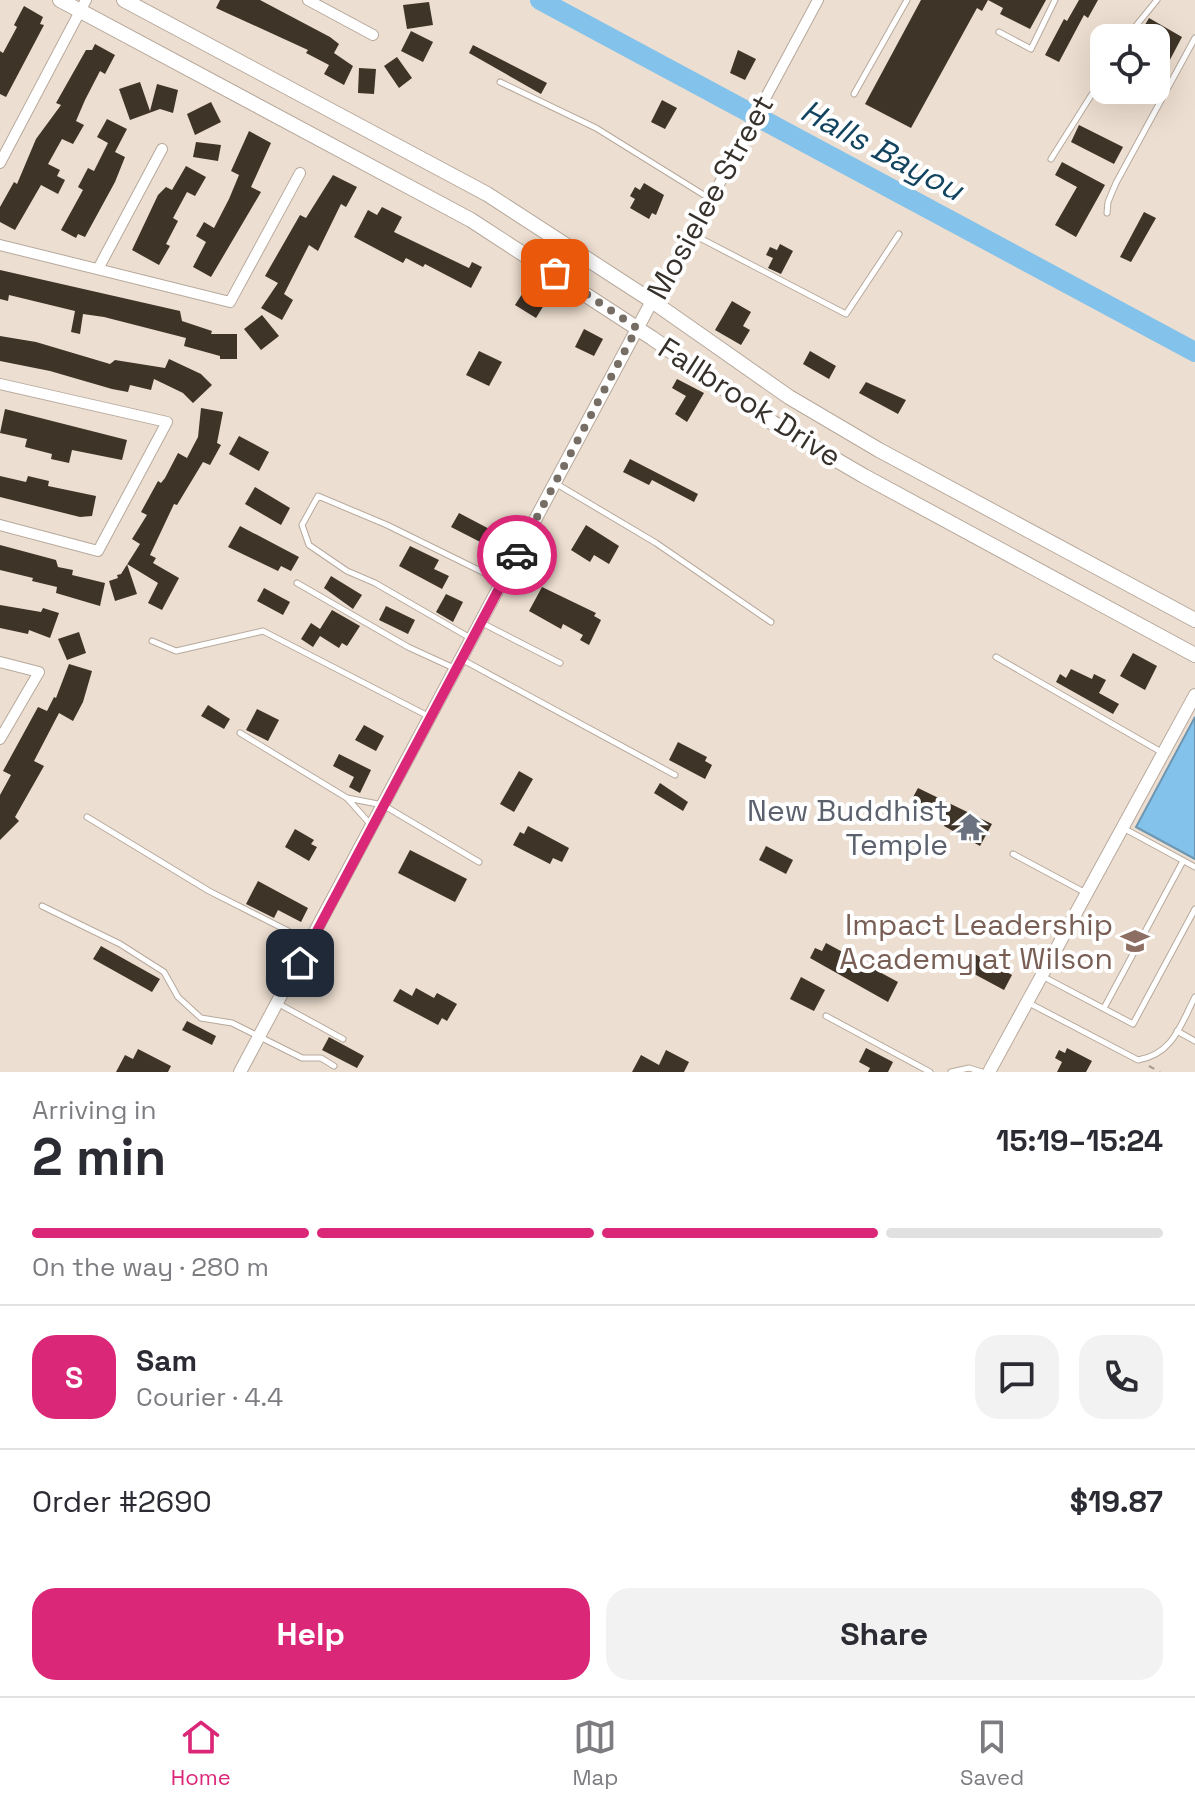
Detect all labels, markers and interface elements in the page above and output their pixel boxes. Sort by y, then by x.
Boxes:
map controls [1090,24,1170,104]
button: locate [1090,24,1170,104]
street label: Mosielee Street [638,88,782,306]
water label: Halls Bayou [794,90,971,210]
pin [521,239,589,307]
icon: bag [533,251,577,295]
street label: Fallbrook Drive [651,328,849,476]
courier [477,515,557,595]
icon: car [495,533,539,577]
place label: New Buddhist Temple [747,791,948,864]
temple icon: New Buddhist Temple [955,812,985,842]
place label: Impact Leadership Academy at Wilson [839,905,1113,978]
school or university icon: Impact Leadership Academy at Wilson [1120,926,1150,956]
pin [266,929,334,997]
icon: home [278,941,322,985]
text: Arriving in [32,1093,156,1127]
text: 15:19–15:24 [996,1121,1163,1160]
text: 2 min [32,1124,166,1190]
text: On the way · 280 m [32,1250,269,1284]
button: chat [975,1335,1059,1419]
button: phone [1079,1335,1163,1419]
text: Sam [136,1341,197,1380]
text: S [65,1358,83,1397]
text: Courier · 4.4 [136,1380,283,1414]
text: Order #2690 [32,1482,212,1521]
text: $19.87 [1070,1482,1163,1521]
button: Help [32,1588,590,1680]
button: Share [606,1588,1163,1680]
tab: Home [171,1715,231,1791]
tab: Map [572,1715,618,1791]
tab: Saved [960,1715,1024,1791]

